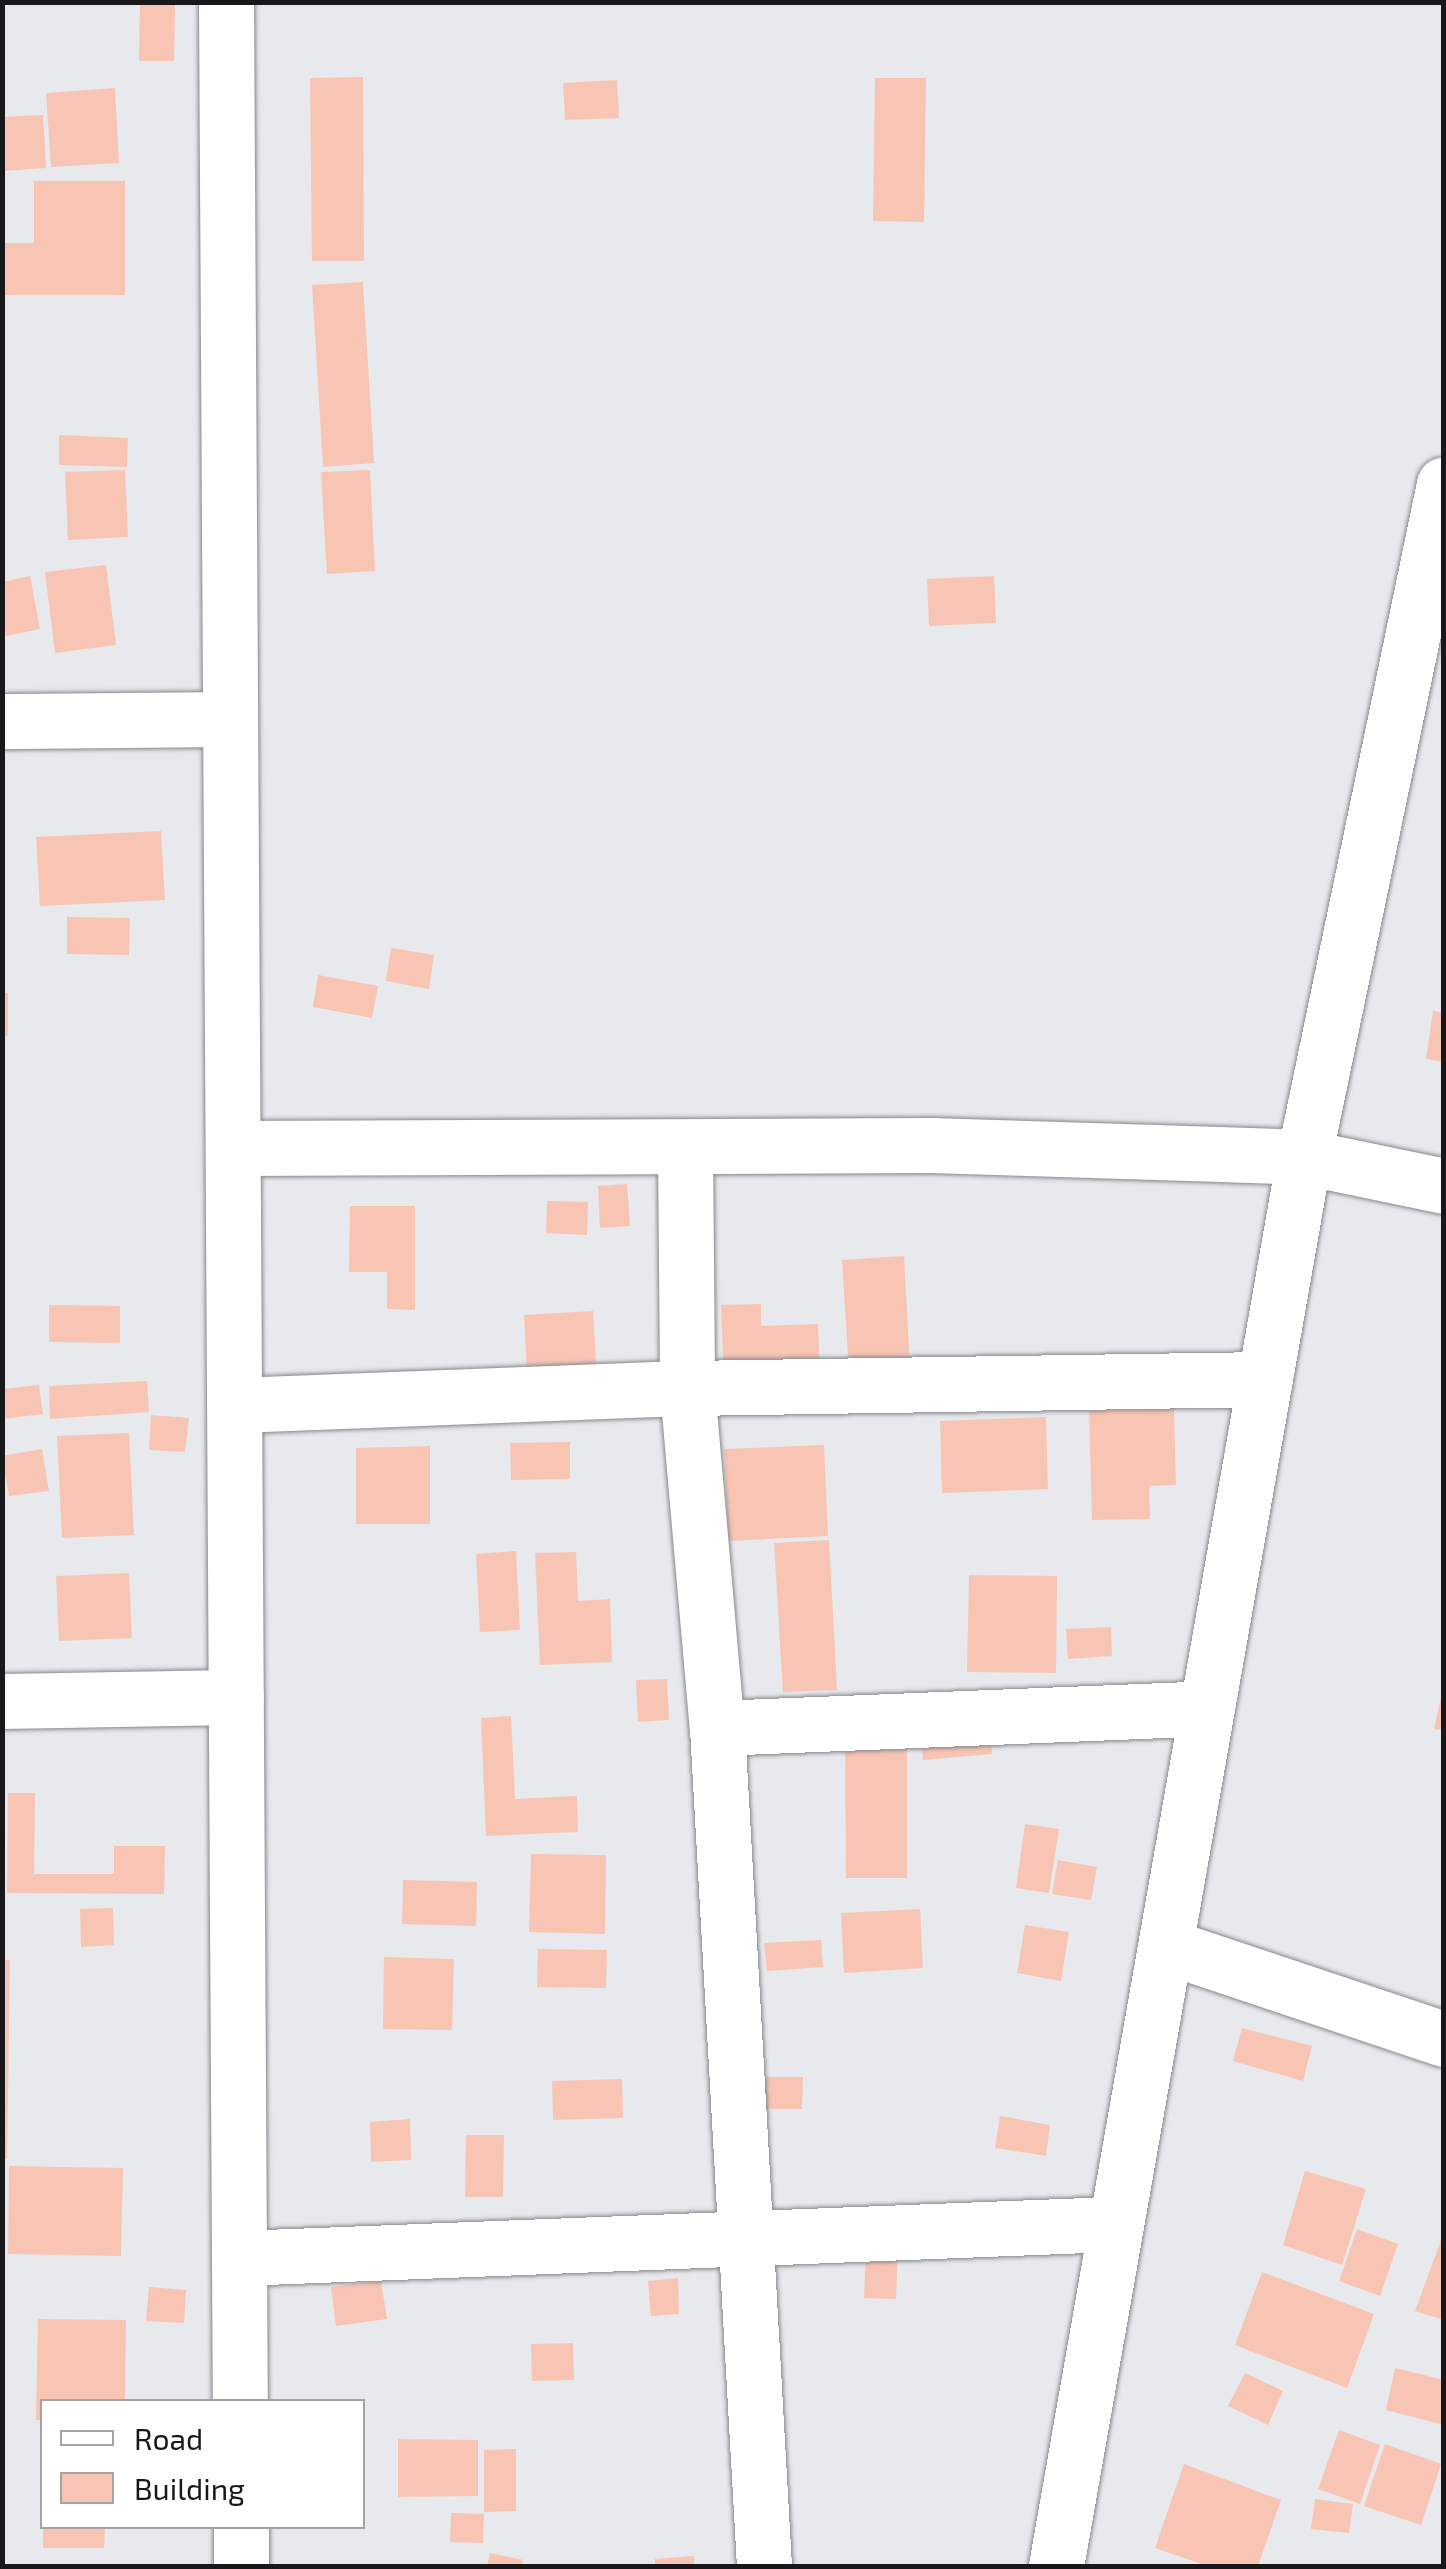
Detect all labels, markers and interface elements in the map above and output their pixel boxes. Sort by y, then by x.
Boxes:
legend [40,2399,365,2529]
text: Road [134,2420,203,2456]
text: Building [134,2470,245,2506]

